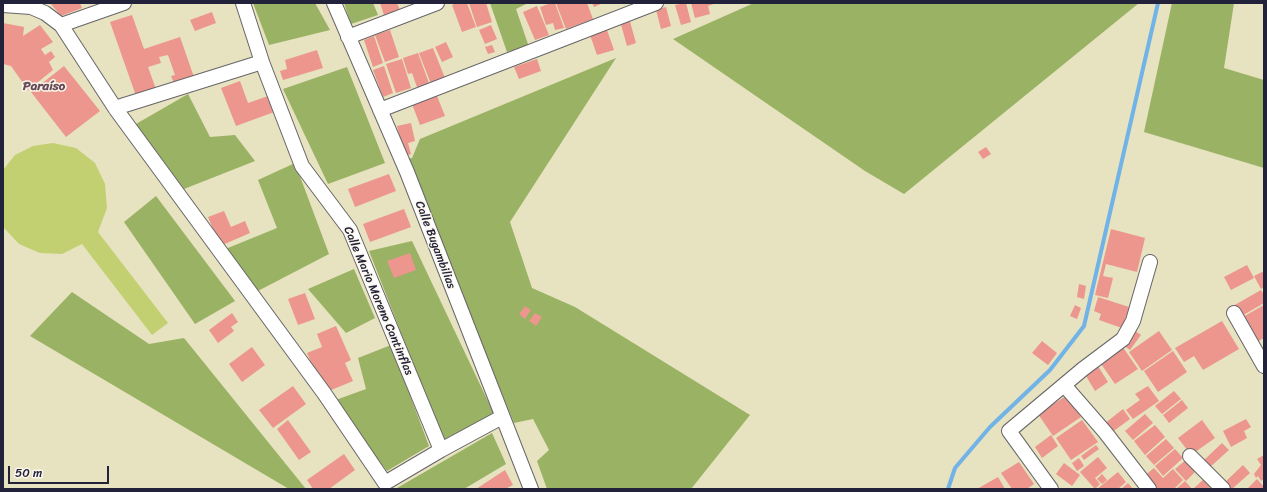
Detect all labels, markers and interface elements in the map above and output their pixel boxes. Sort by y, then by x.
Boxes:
district label: Paraíso [23,79,65,95]
street label: Calle Bugambilias [412,199,458,291]
street label: Calle Mario Moreno Cantinflas [340,225,416,377]
scale bar [10,458,111,484]
text: 50 m [15,462,42,484]

